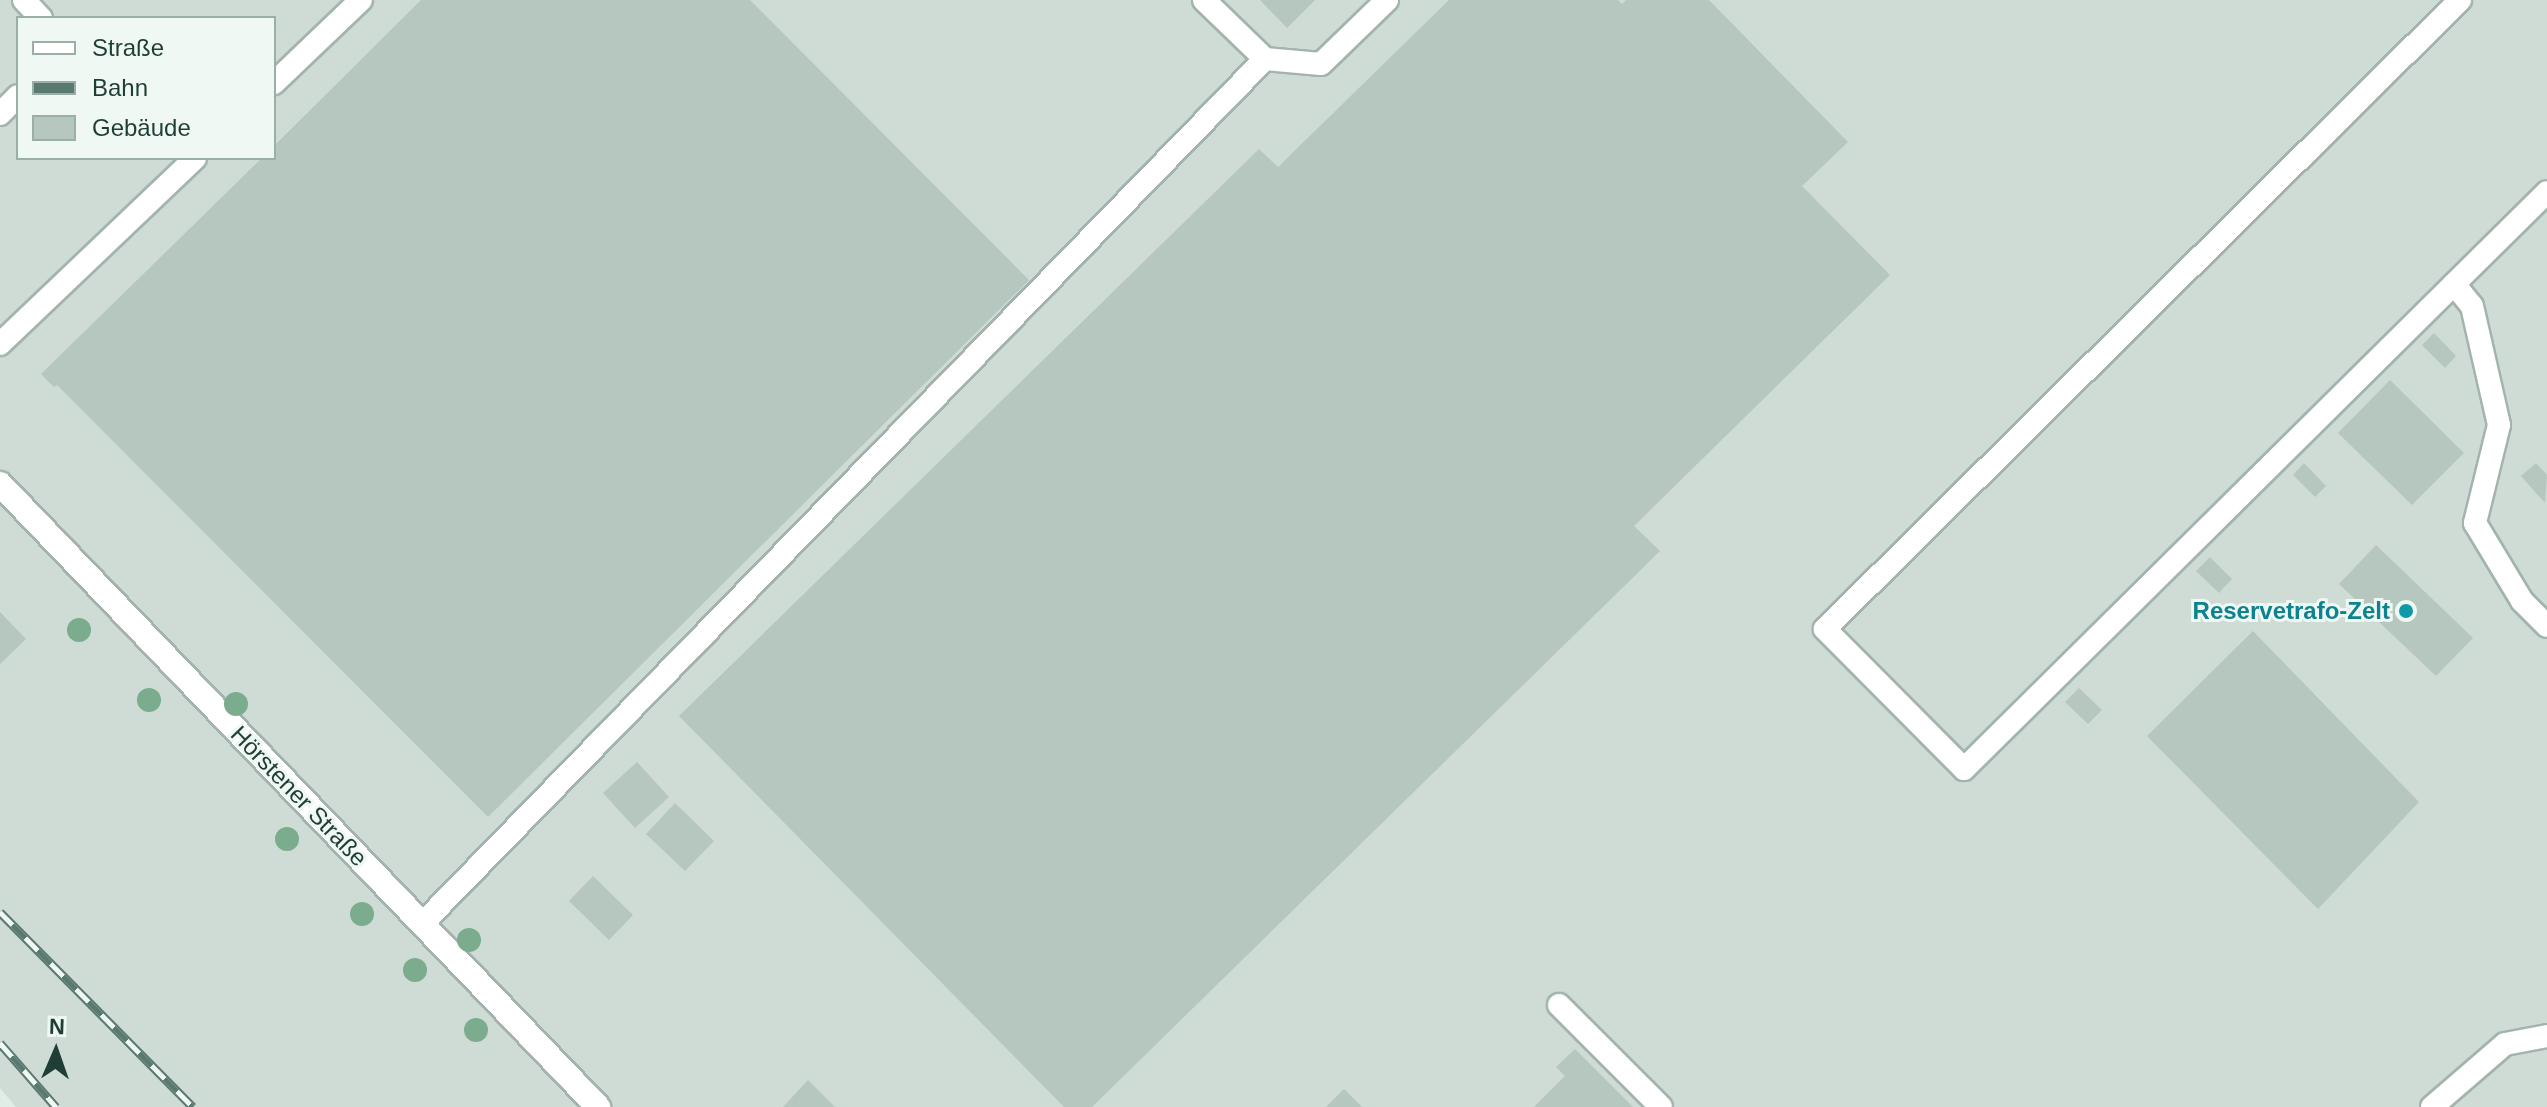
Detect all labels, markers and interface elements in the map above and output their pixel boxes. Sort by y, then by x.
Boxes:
legend [16,16,276,160]
text: Straße [92,34,164,61]
text: Bahn [92,74,148,101]
text: Gebäude [92,114,191,141]
place label: Reservetrafo-Zelt [2193,597,2390,625]
marker: Reservetrafo-Zelt [2397,602,2415,620]
street label: Hörstener Straße [225,720,373,872]
north arrow [16,1011,96,1091]
text: N [48,1014,65,1039]

